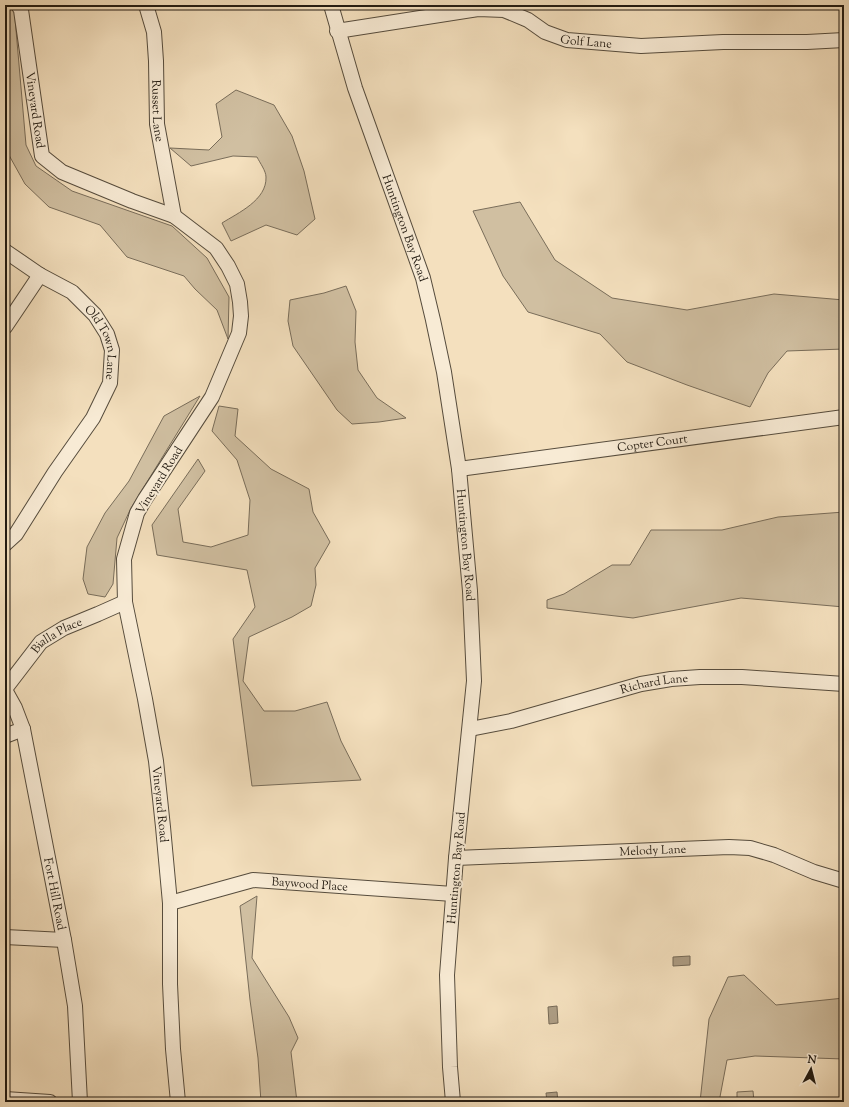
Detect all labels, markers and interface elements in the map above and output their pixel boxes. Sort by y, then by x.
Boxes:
street label: Golf Lane [557,30,613,54]
street label: Vineyard Road [20,71,49,150]
street label: Russet Lane [146,80,168,144]
street label: Huntington Bay Road [377,172,432,285]
street label: Old Town Lane [80,301,120,381]
street label: Copter Court [616,430,689,458]
street label: Vineyard Road [132,443,188,518]
street label: Huntington Bay Road [451,488,478,602]
street label: Bialla Place [27,613,86,658]
street label: Richard Lane [618,670,689,699]
street label: Vineyard Road [147,765,172,844]
street label: Huntington Bay Road [443,811,471,925]
street label: Melody Lane [619,841,687,861]
street label: Fort Hill Road [38,856,70,932]
street label: Baywood Place [271,873,349,897]
north arrow [791,1049,831,1089]
text: N [806,1051,818,1069]

